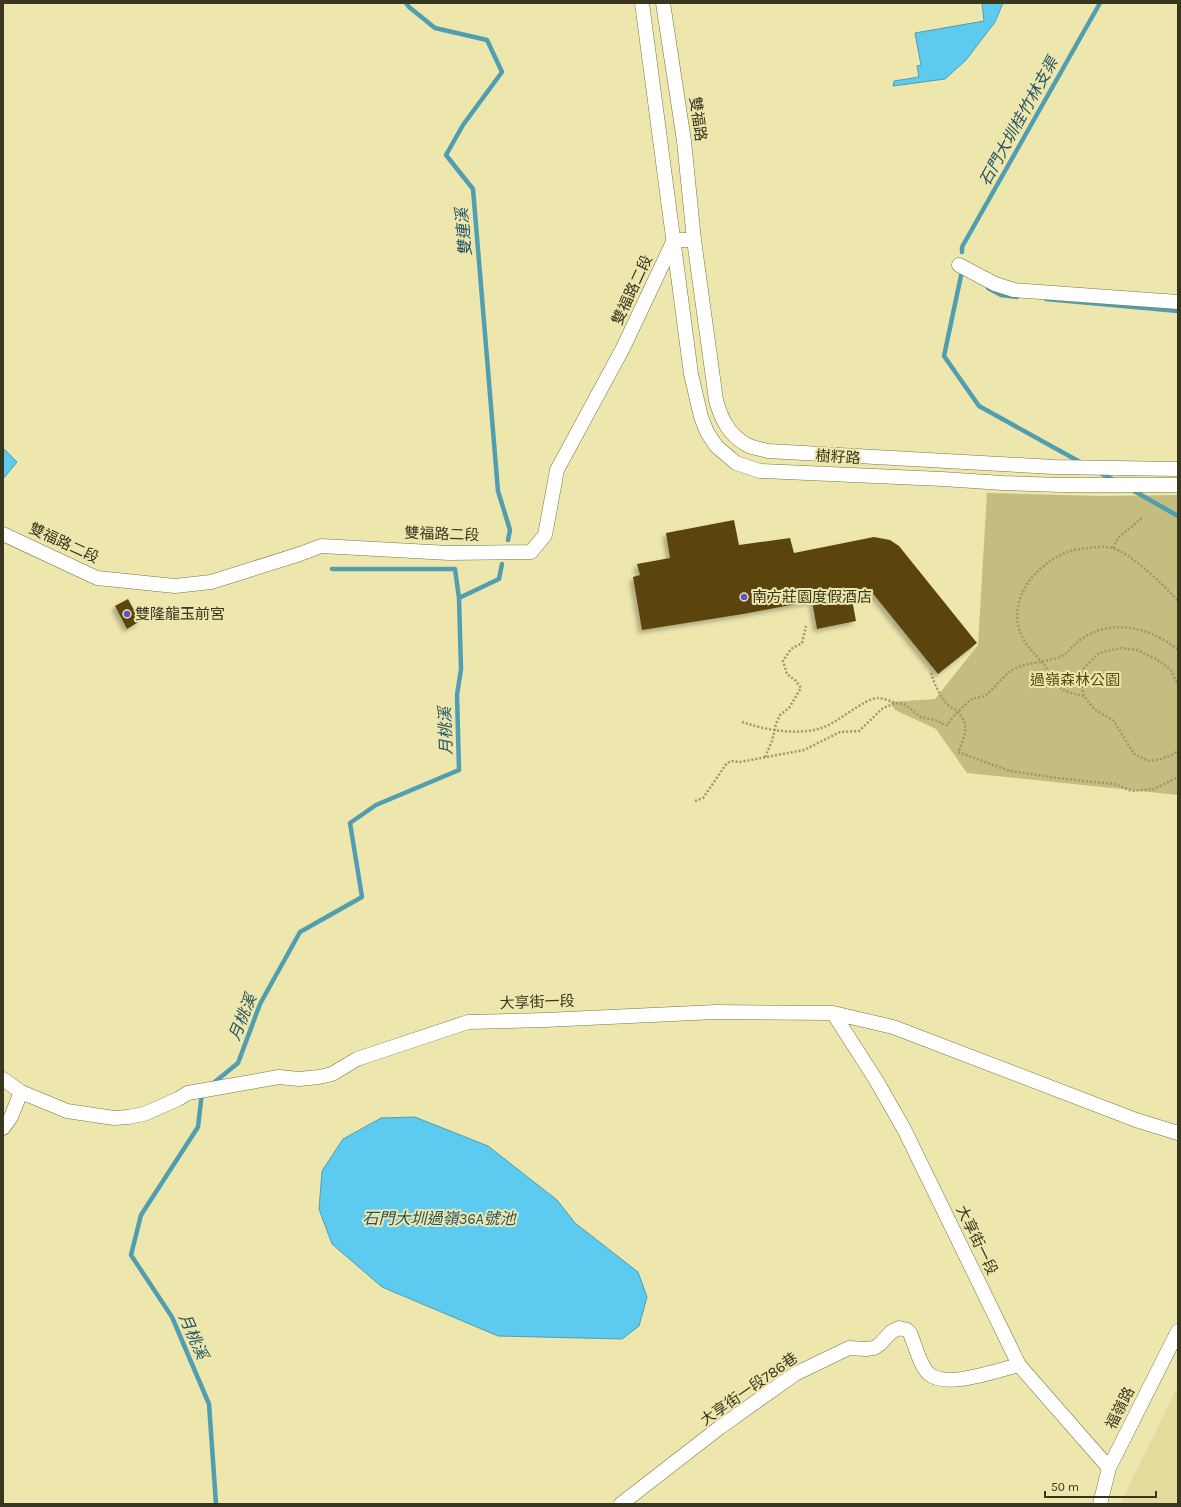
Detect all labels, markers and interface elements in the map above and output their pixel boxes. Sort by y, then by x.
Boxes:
water label: 石門大圳桂竹林支渠 [975,52,1063,189]
street label: 雙福路 [686,95,710,143]
water label: 雙連溪 [452,205,475,257]
street label: 雙福路二段 [608,252,656,328]
street label: 樹籽路 [815,447,861,467]
street label: 雙福路二段 [26,519,102,567]
street label: 雙福路二段 [404,524,480,544]
place label: 南方莊園度假酒店 [752,588,872,606]
marker: 南方莊園度假酒店 [739,592,749,602]
place label: 雙隆龍玉前宮 [135,605,225,623]
marker: 雙隆龍玉前宮 [122,609,132,619]
park label: 過嶺森林公園 [1030,671,1120,689]
water label: 月桃溪 [435,705,456,755]
water label: 月桃溪 [225,990,261,1043]
street label: 大享街一段 [499,992,575,1012]
street label: 大享街一段 [952,1202,1002,1278]
water label: 石門大圳過嶺36A號池 [362,1209,518,1228]
water label: 月桃溪 [175,1310,213,1364]
street label: 大享街一段786巷 [697,1349,801,1429]
street label: 福嶺路 [1102,1384,1138,1432]
scale bar [1045,1473,1156,1499]
text: 50 m [1051,1480,1079,1494]

